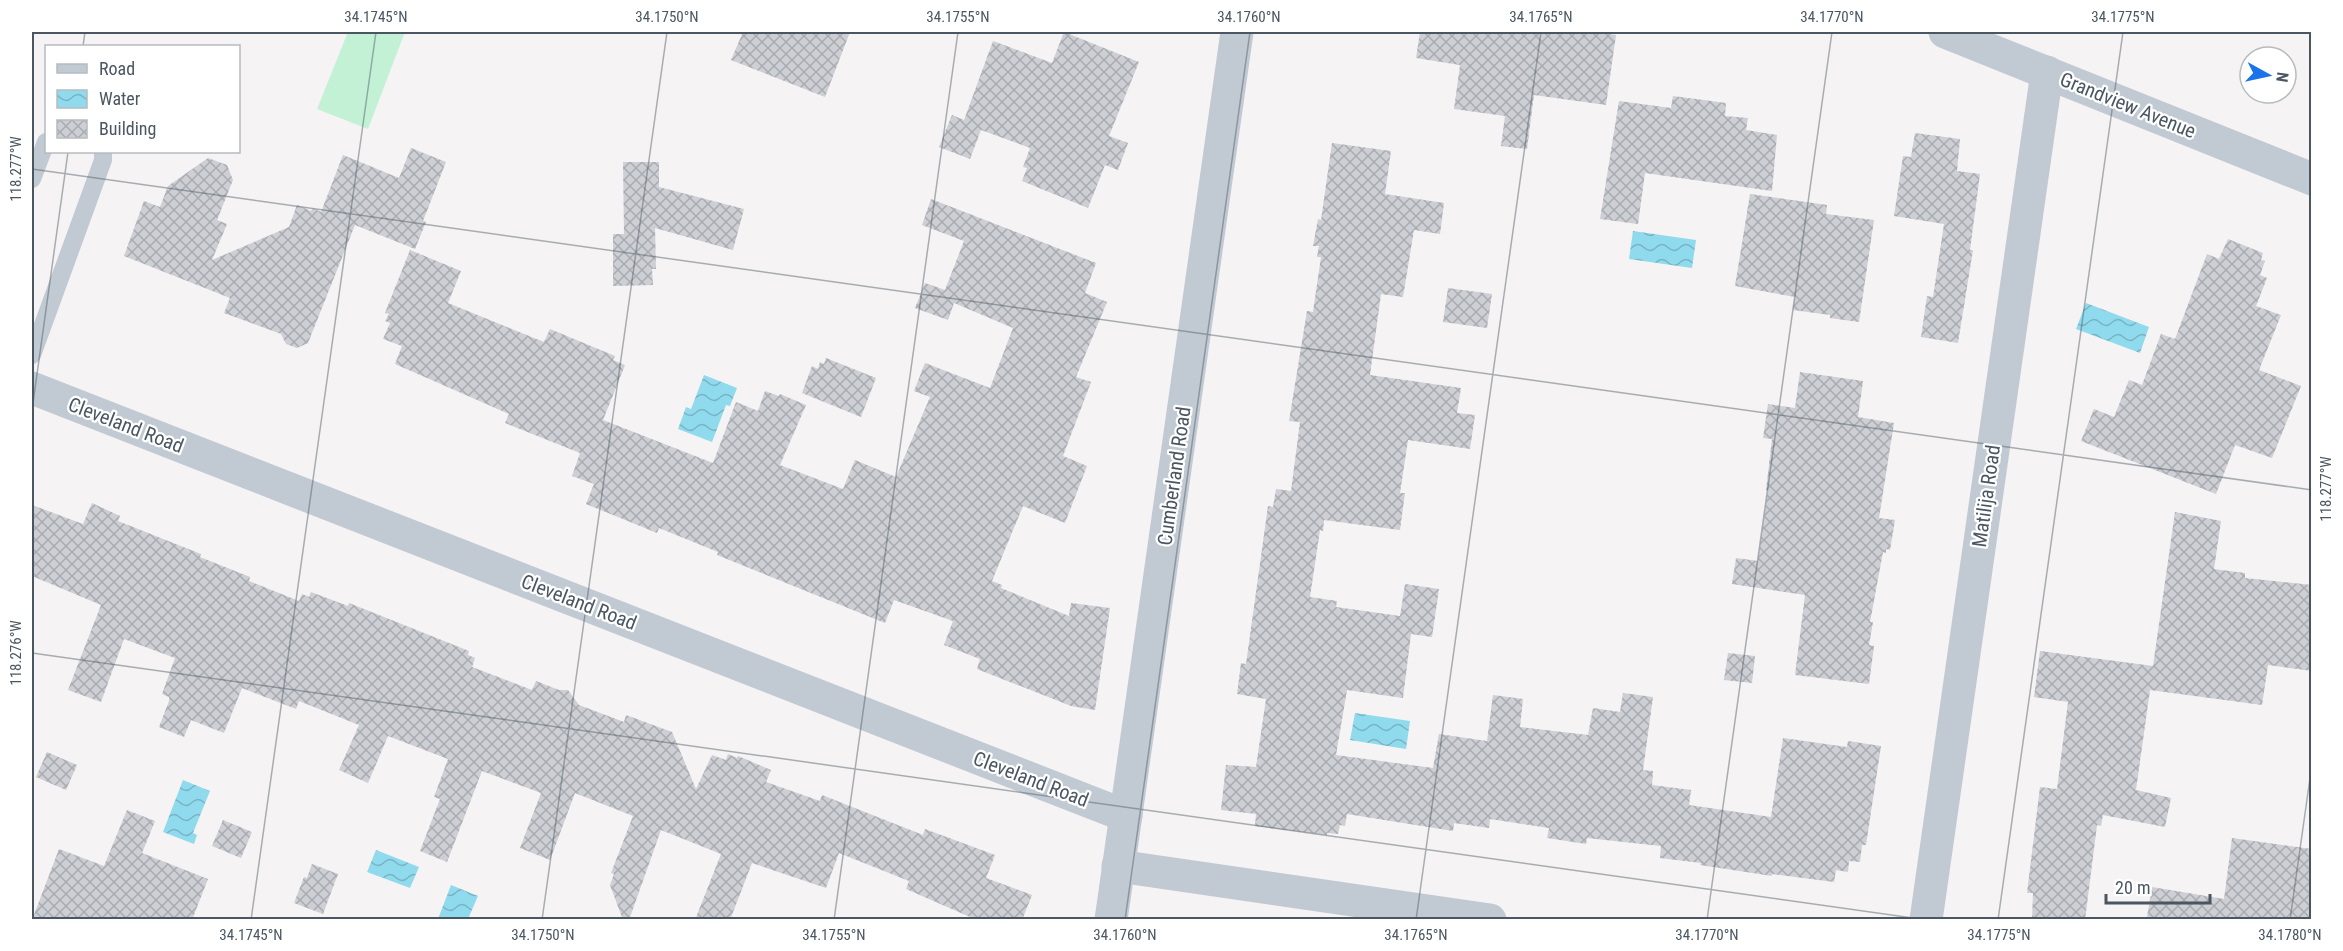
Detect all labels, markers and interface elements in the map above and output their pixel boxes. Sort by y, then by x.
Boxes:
text: 34.1745°N [344,8,408,26]
text: 34.1750°N [635,8,699,26]
text: 34.1755°N [926,8,990,26]
text: 34.1760°N [1217,8,1281,26]
text: 34.1765°N [1509,8,1573,26]
text: 34.1770°N [1800,8,1864,26]
text: 34.1775°N [2091,8,2155,26]
legend [45,45,240,153]
north arrow [2238,45,2298,105]
text: Road [99,58,135,79]
street label: Grandview Avenue [2057,67,2199,143]
text: N [2272,71,2292,83]
text: Water [99,88,141,109]
text: Building [99,118,156,139]
text: 118.277°W [7,136,25,202]
street label: Cleveland Road [65,392,187,458]
street label: Cumberland Road [1152,405,1196,547]
street label: Matilija Road [1967,443,2005,549]
text: 118.277°W [2317,456,2335,522]
street label: Cleveland Road [518,569,640,635]
text: 118.276°W [7,620,25,686]
street label: Cleveland Road [970,746,1092,812]
scale bar [2106,867,2210,905]
text: 20 m [2115,877,2150,898]
text: 34.1745°N [219,926,283,944]
text: 34.1750°N [511,926,575,944]
text: 34.1755°N [802,926,866,944]
text: 34.1760°N [1093,926,1157,944]
text: 34.1765°N [1384,926,1448,944]
text: 34.1770°N [1675,926,1739,944]
text: 34.1775°N [1967,926,2031,944]
text: 34.1780°N [2258,926,2322,944]

